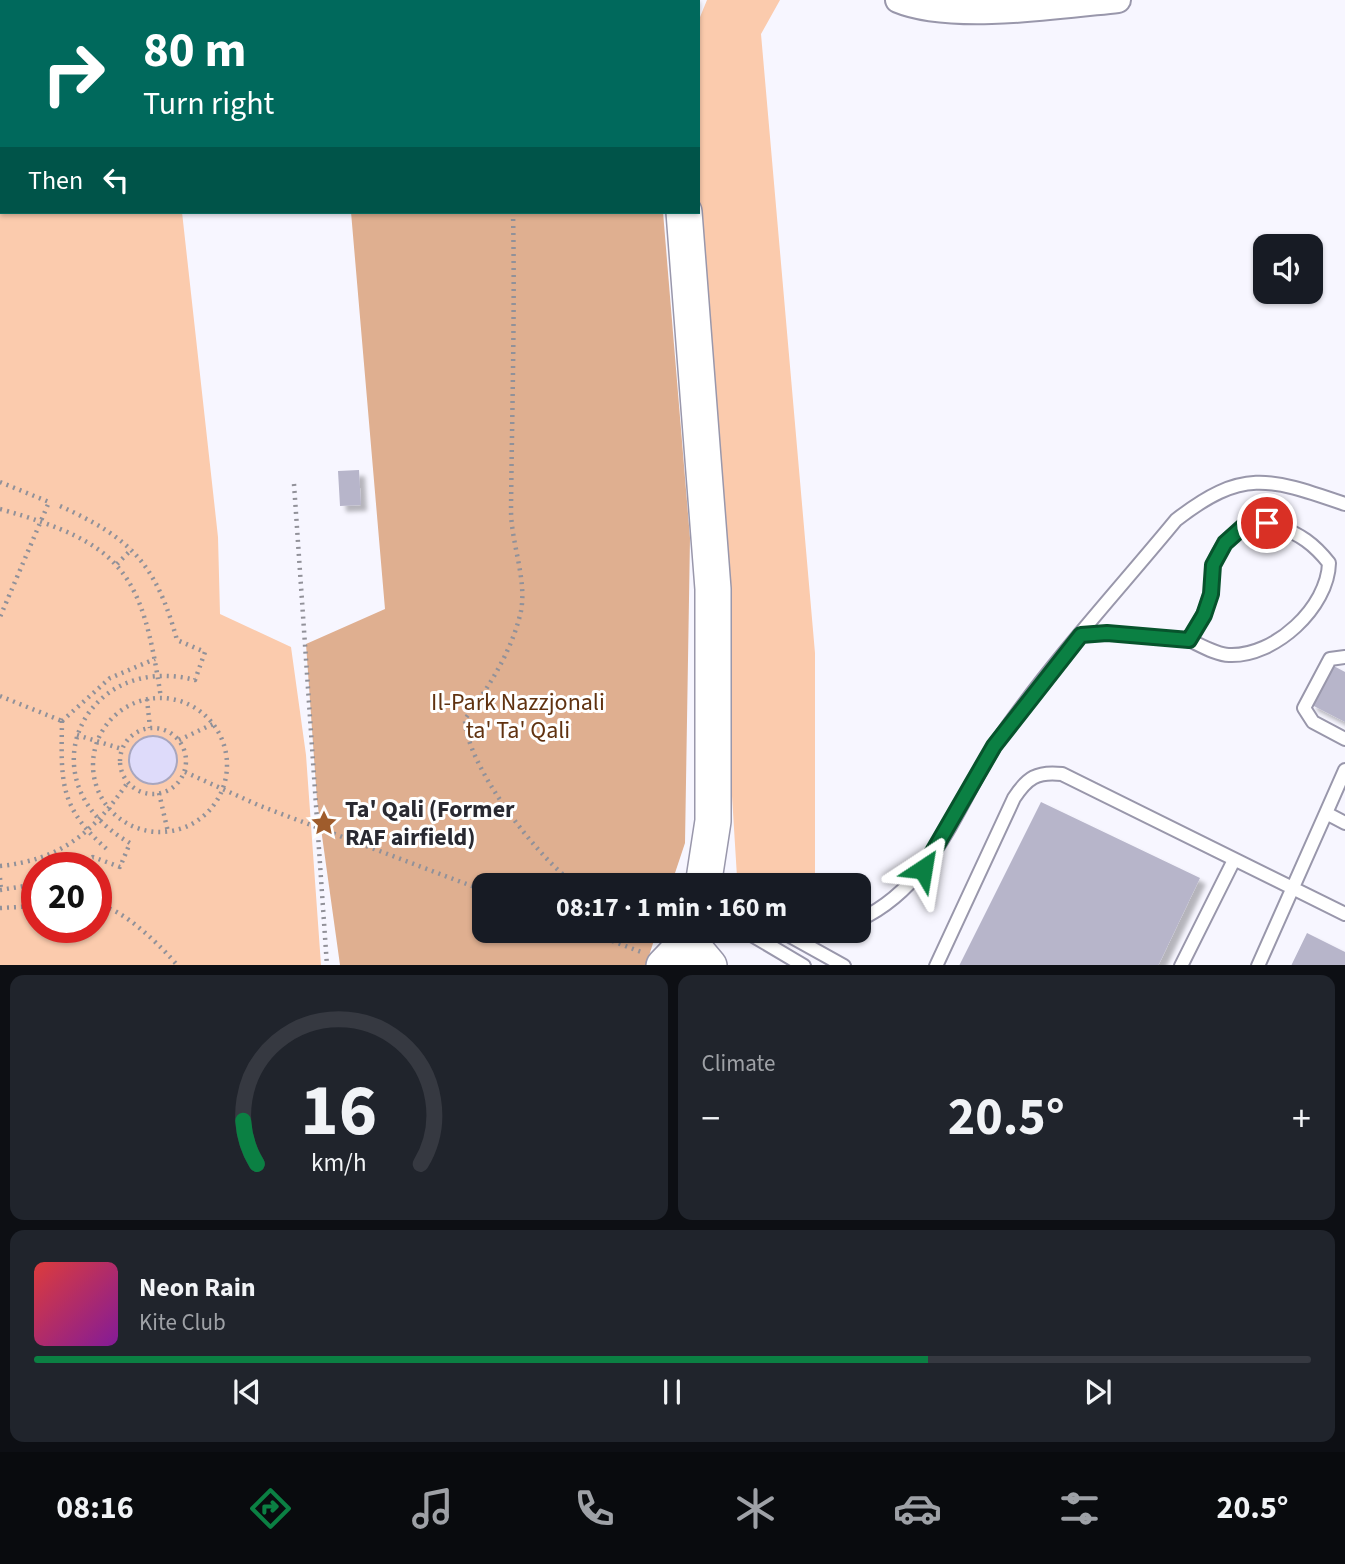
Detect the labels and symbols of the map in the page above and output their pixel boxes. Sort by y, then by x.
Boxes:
pin [1237,493,1297,553]
park label: Il-Park Nazzjonali ta' Ta' Qali [431,685,605,748]
place label: Ta' Qali (Former RAF airfield) [345,792,515,855]
place icon: Ta' Qali (Former RAF airfield) [309,808,339,838]
position arrow [886,832,960,906]
speed limit sign: 20 [21,852,112,943]

